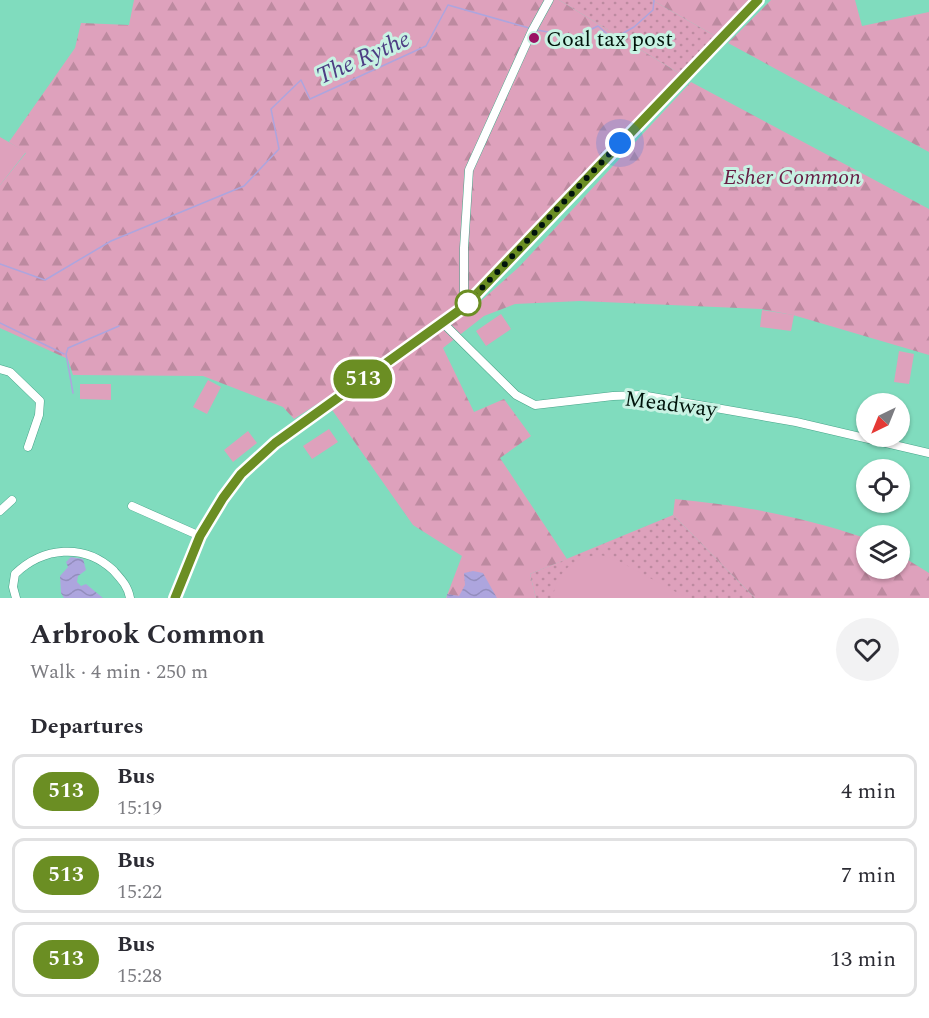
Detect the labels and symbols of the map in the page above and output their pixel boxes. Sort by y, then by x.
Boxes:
water label: The Rythe [311,21,416,95]
place label: Coal tax post [546,23,673,56]
marker: Coal tax post [527,31,541,45]
your location [605,128,635,158]
park label: Esher Common [723,161,861,194]
unlabelled marker [455,290,481,316]
line badge: 513 [328,360,398,398]
street label: Meadway [623,382,720,427]
north arrow [856,393,910,447]

